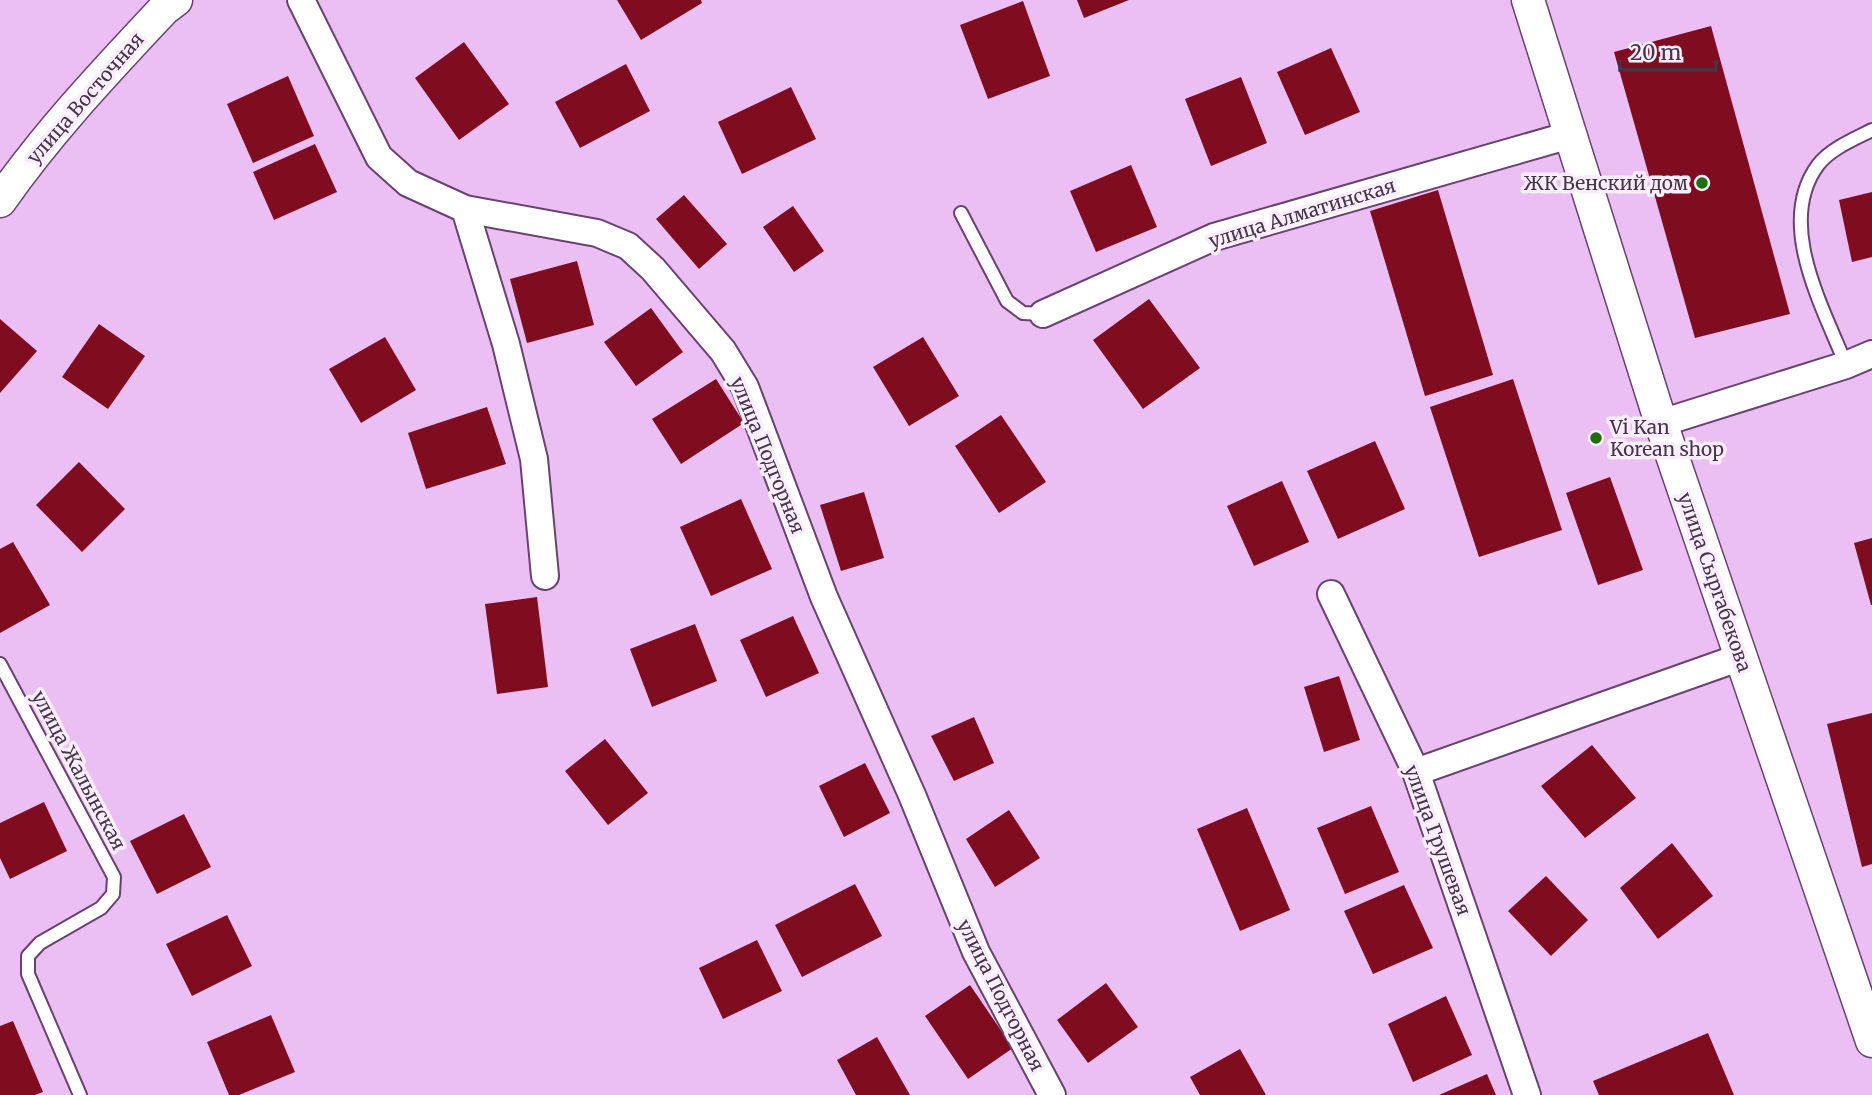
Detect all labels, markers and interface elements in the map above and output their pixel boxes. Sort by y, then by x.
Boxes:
street label: улица Восточная [21,27,149,169]
scale bar [1620,28,1716,72]
text: 20 m [1630,39,1682,66]
place label: ЖК Венский дом [1524,171,1688,195]
street label: улица Алматинская [1206,173,1398,253]
marker: ЖК Венский дом [1694,175,1710,191]
street label: улица Подгорная [726,373,810,537]
place label: Vi Kan Korean shop [1609,415,1724,461]
marker: Vi Kan Korean shop [1588,430,1604,446]
street label: улица Сыргабекова [1673,489,1757,675]
street label: улица Жалынская [27,686,131,854]
street label: улица Грушевая [1400,761,1476,919]
street label: улица Подгорная [952,915,1050,1075]

